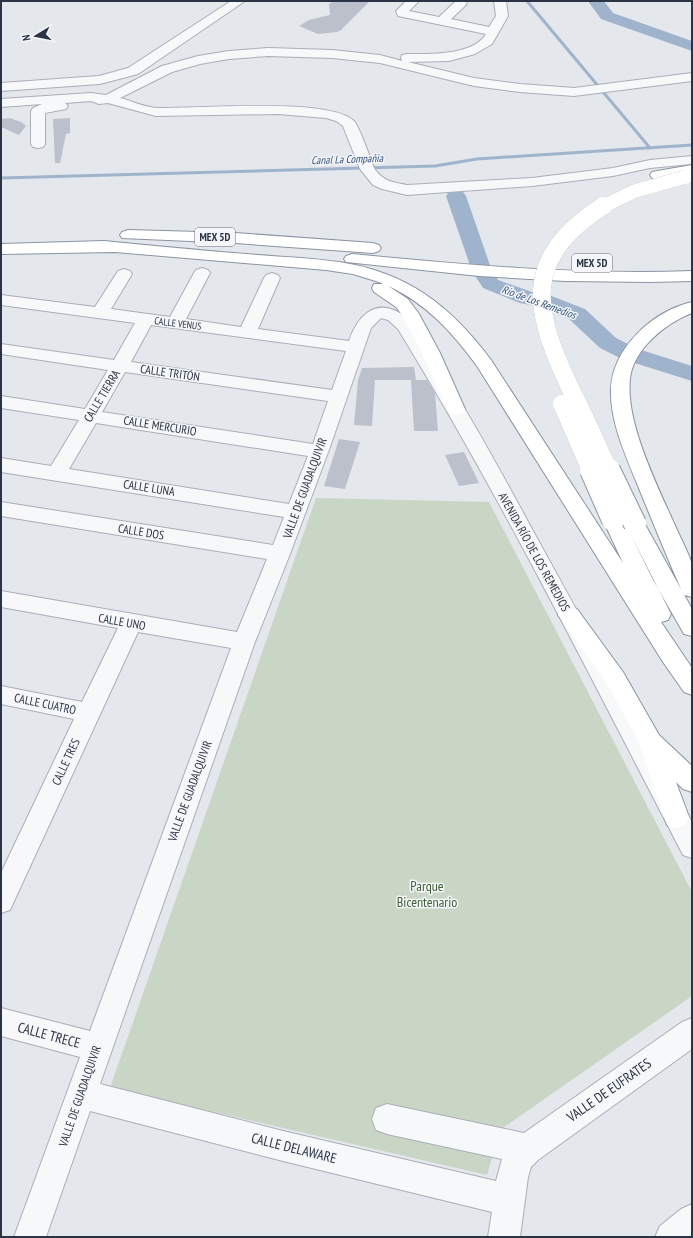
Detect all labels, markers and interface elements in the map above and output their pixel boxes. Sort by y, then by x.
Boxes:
north arrow [16,16,56,56]
text: N [19,34,34,42]
water label: Canal La Compañia [311,151,384,167]
road number: MEX 5D [195,228,235,246]
road number: MEX 5D [572,254,612,272]
water label: Río de Los Remedios [500,282,579,322]
street label: CALLE VENUS [154,314,202,333]
street label: CALLE TRITÓN [139,361,201,384]
street label: CALLE TIERRA [80,367,123,425]
street label: CALLE MERCURIO [123,412,198,439]
street label: VALLE DE GUADALQUIVIR [279,435,330,541]
street label: CALLE LUNA [122,476,176,499]
street label: AVENIDA RÍO DE LOS REMEDIOS [495,490,573,614]
street label: CALLE DOS [117,520,165,543]
street label: CALLE UNO [97,610,147,633]
street label: CALLE CUATRO [13,690,78,717]
street label: CALLE TRES [48,736,83,787]
street label: VALLE DE GUADALQUIVIR [164,738,215,844]
park label: Parque Bicentenario [397,877,457,911]
street label: CALLE TRECE [16,1018,82,1052]
street label: VALLE DE GUADALQUIVIR [55,1043,104,1149]
street label: VALLE DE EUFRATES [562,1054,655,1126]
street label: CALLE DELAWARE [250,1129,338,1167]

